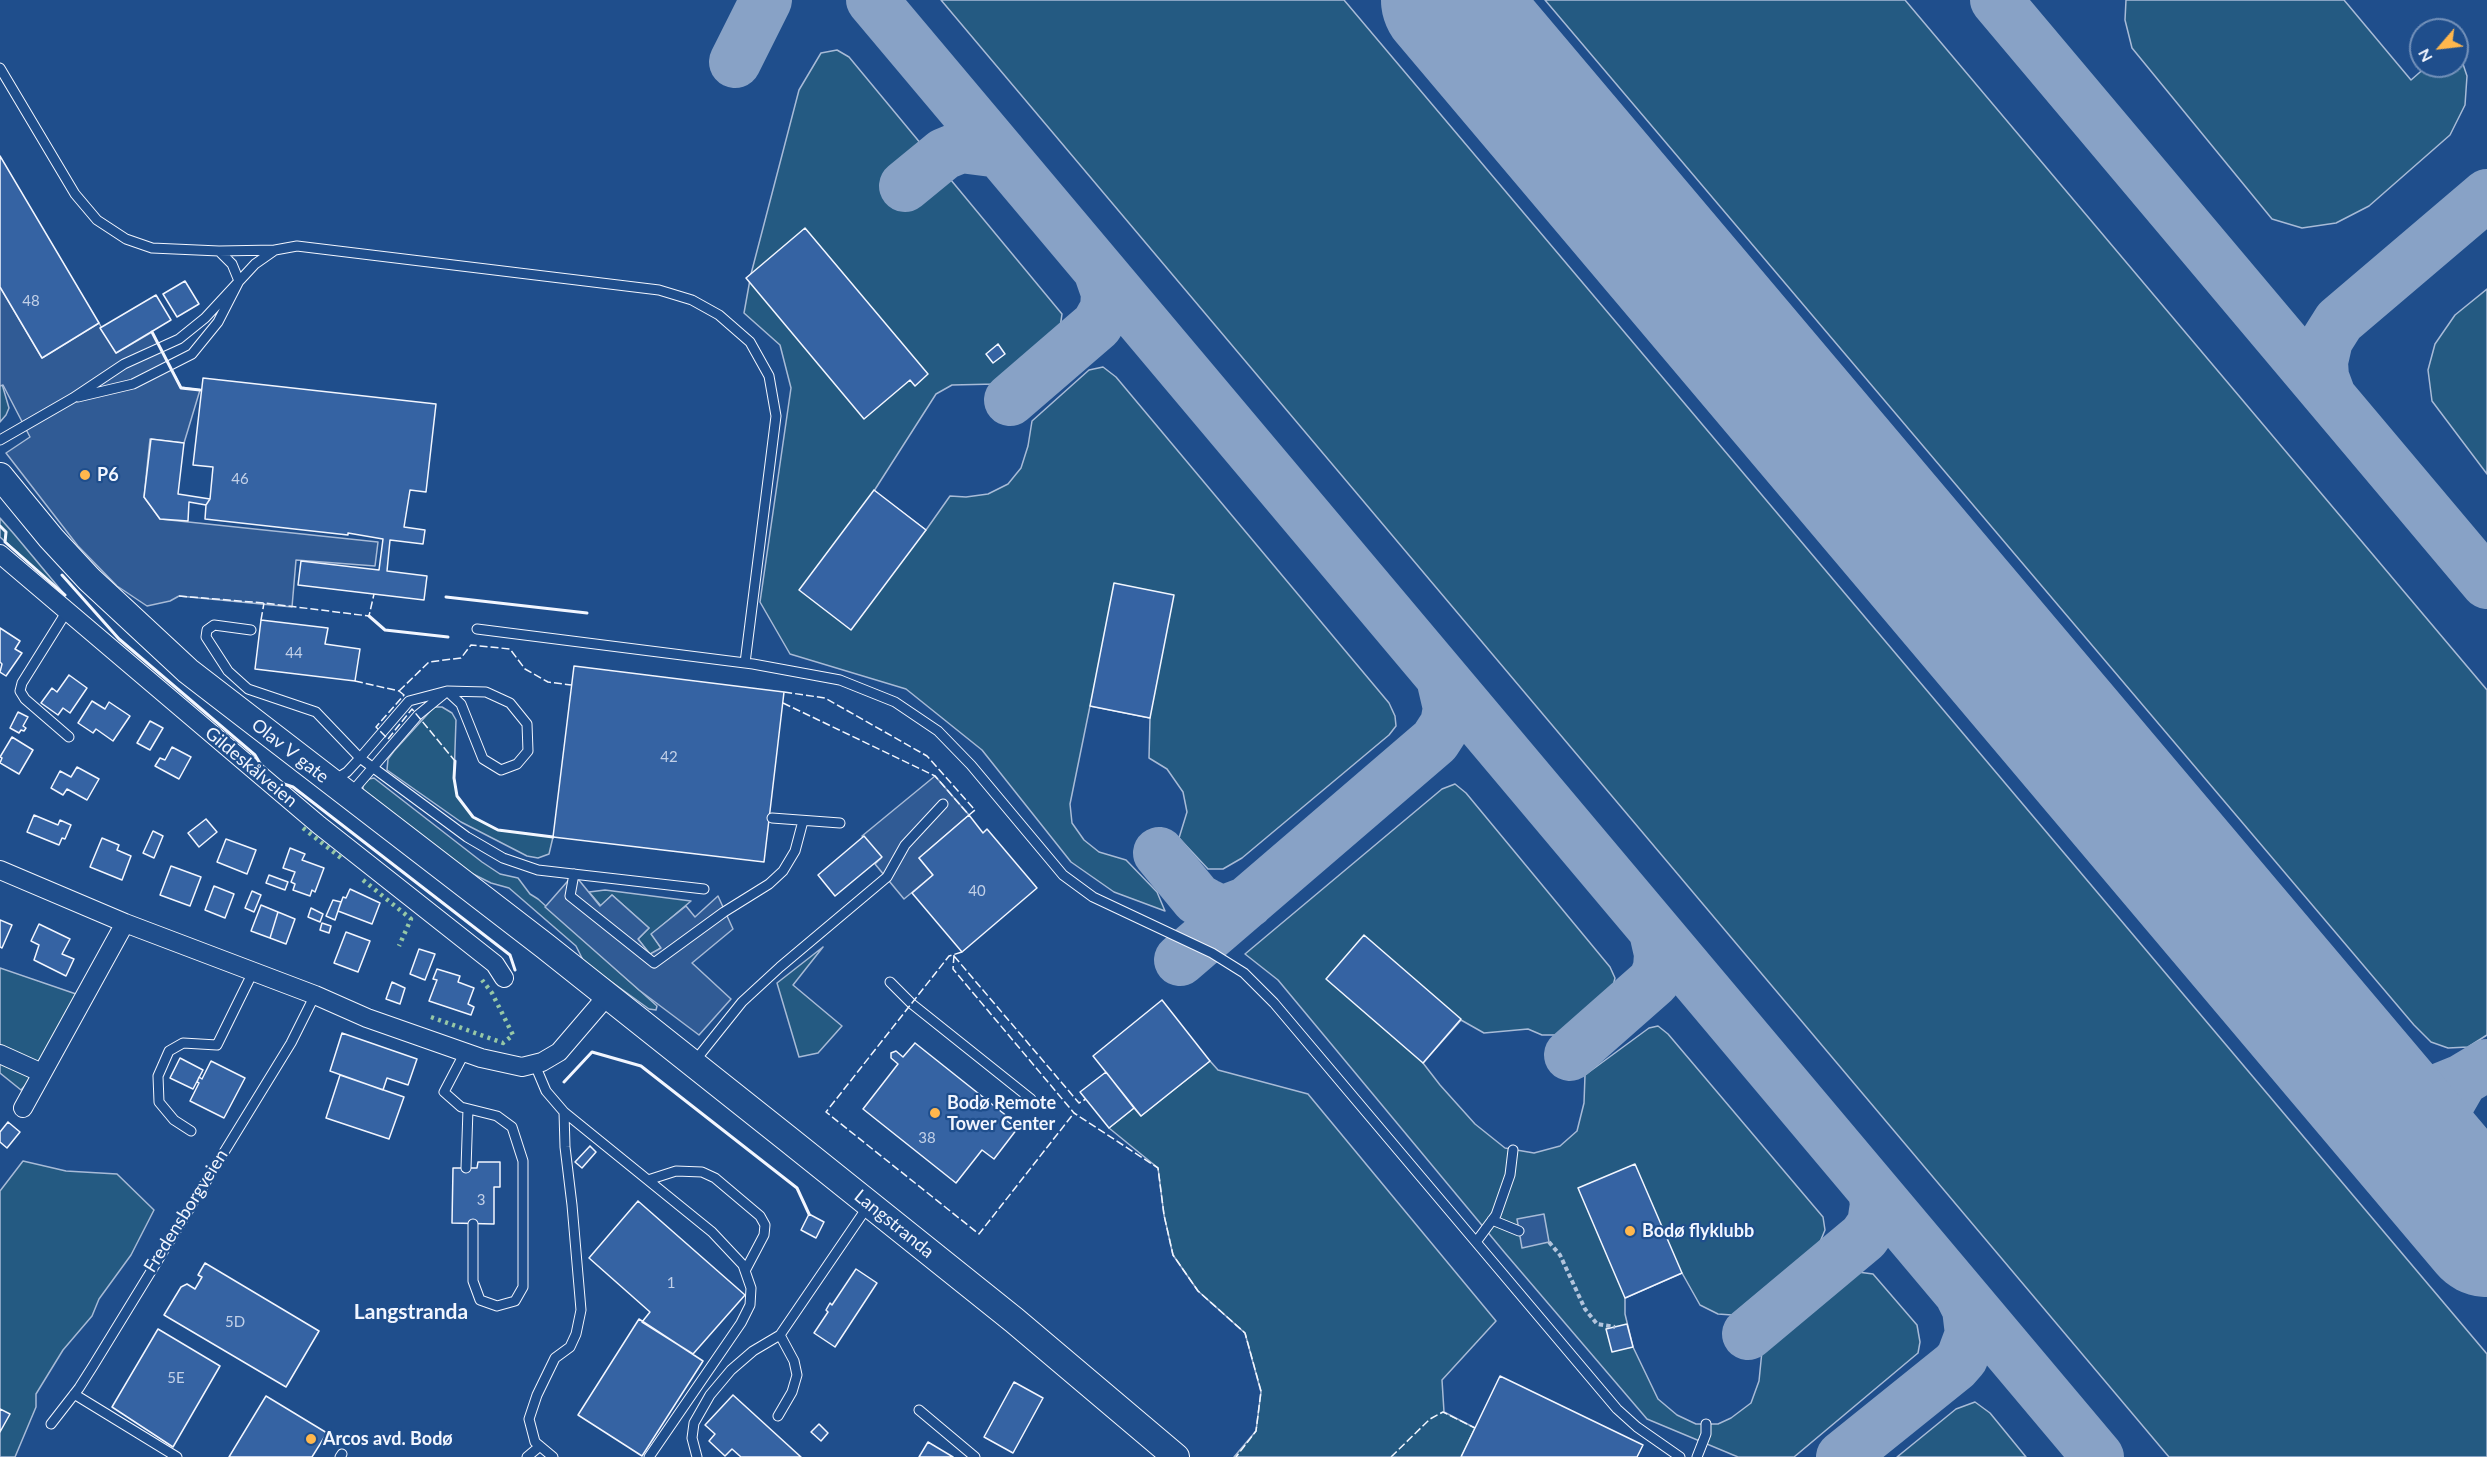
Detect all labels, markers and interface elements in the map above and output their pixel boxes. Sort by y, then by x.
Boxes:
north arrow [2409,18,2469,78]
text: N [2413,46,2436,66]
house number: 48 [22,292,40,310]
place label: P6 [97,464,119,486]
marker: P6 [78,468,92,482]
house number: 46 [231,470,249,488]
house number: 44 [285,644,303,662]
street label: Olav V gate [247,714,333,788]
street label: Gildeskålveien [200,722,302,812]
house number: 42 [660,748,678,766]
house number: 40 [968,882,986,900]
place label: Bodø Remote Tower Center [947,1092,1056,1134]
marker: Bodø Remote Tower Center [928,1106,942,1120]
house number: 38 [918,1129,936,1147]
street label: Fredensborgveien [140,1146,232,1276]
street label: Langstranda [850,1185,938,1263]
house number: 3 [477,1191,485,1209]
place label: Bodø flyklubb [1642,1220,1754,1242]
marker: Bodø flyklubb [1623,1224,1637,1238]
house number: 1 [667,1274,675,1292]
district label: Langstranda [354,1299,468,1325]
house number: 5D [225,1313,245,1331]
house number: 5E [167,1369,185,1387]
place label: Arcos avd. Bodø [323,1428,453,1450]
marker: Arcos avd. Bodø [304,1432,318,1446]

